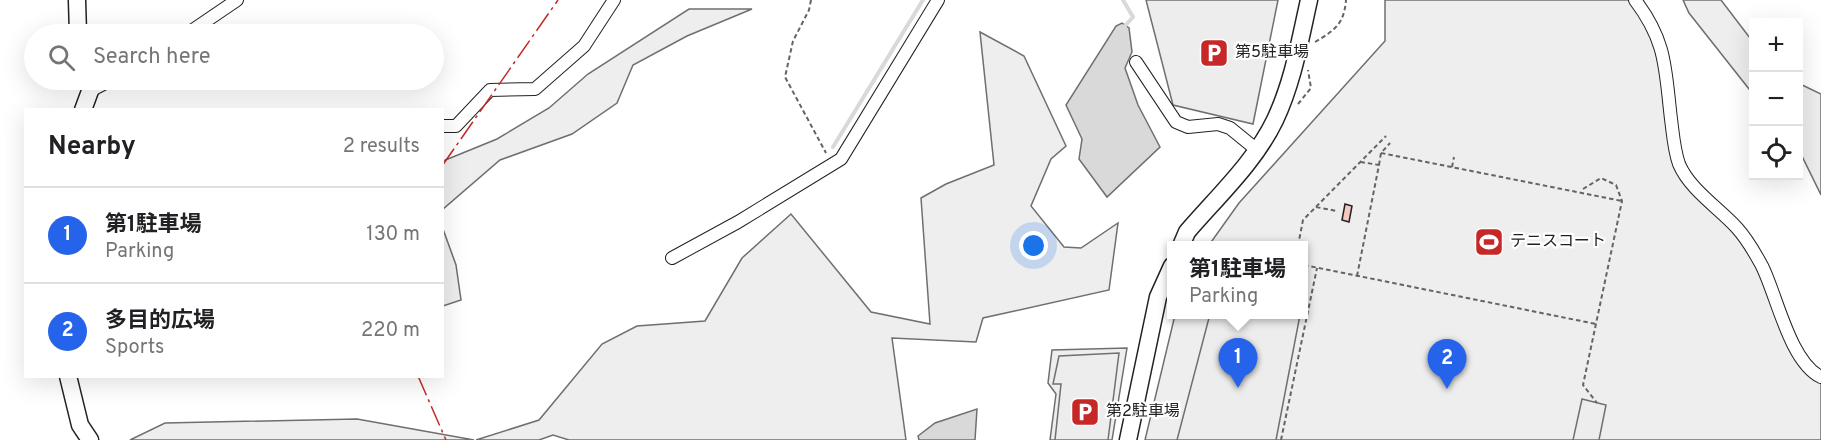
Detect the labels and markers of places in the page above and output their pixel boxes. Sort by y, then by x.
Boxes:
parking icon: 第5駐車場 [1198,37,1230,69]
place label: 第5駐車場 [1235,43,1309,63]
sports icon: テニスコート [1473,226,1505,258]
place label: テニスコート [1510,232,1606,252]
pin: 1 [1218,338,1258,388]
pin: 2 [1428,340,1466,389]
parking icon: 第2駐車場 [1069,396,1101,428]
place label: 第2駐車場 [1106,402,1180,422]

